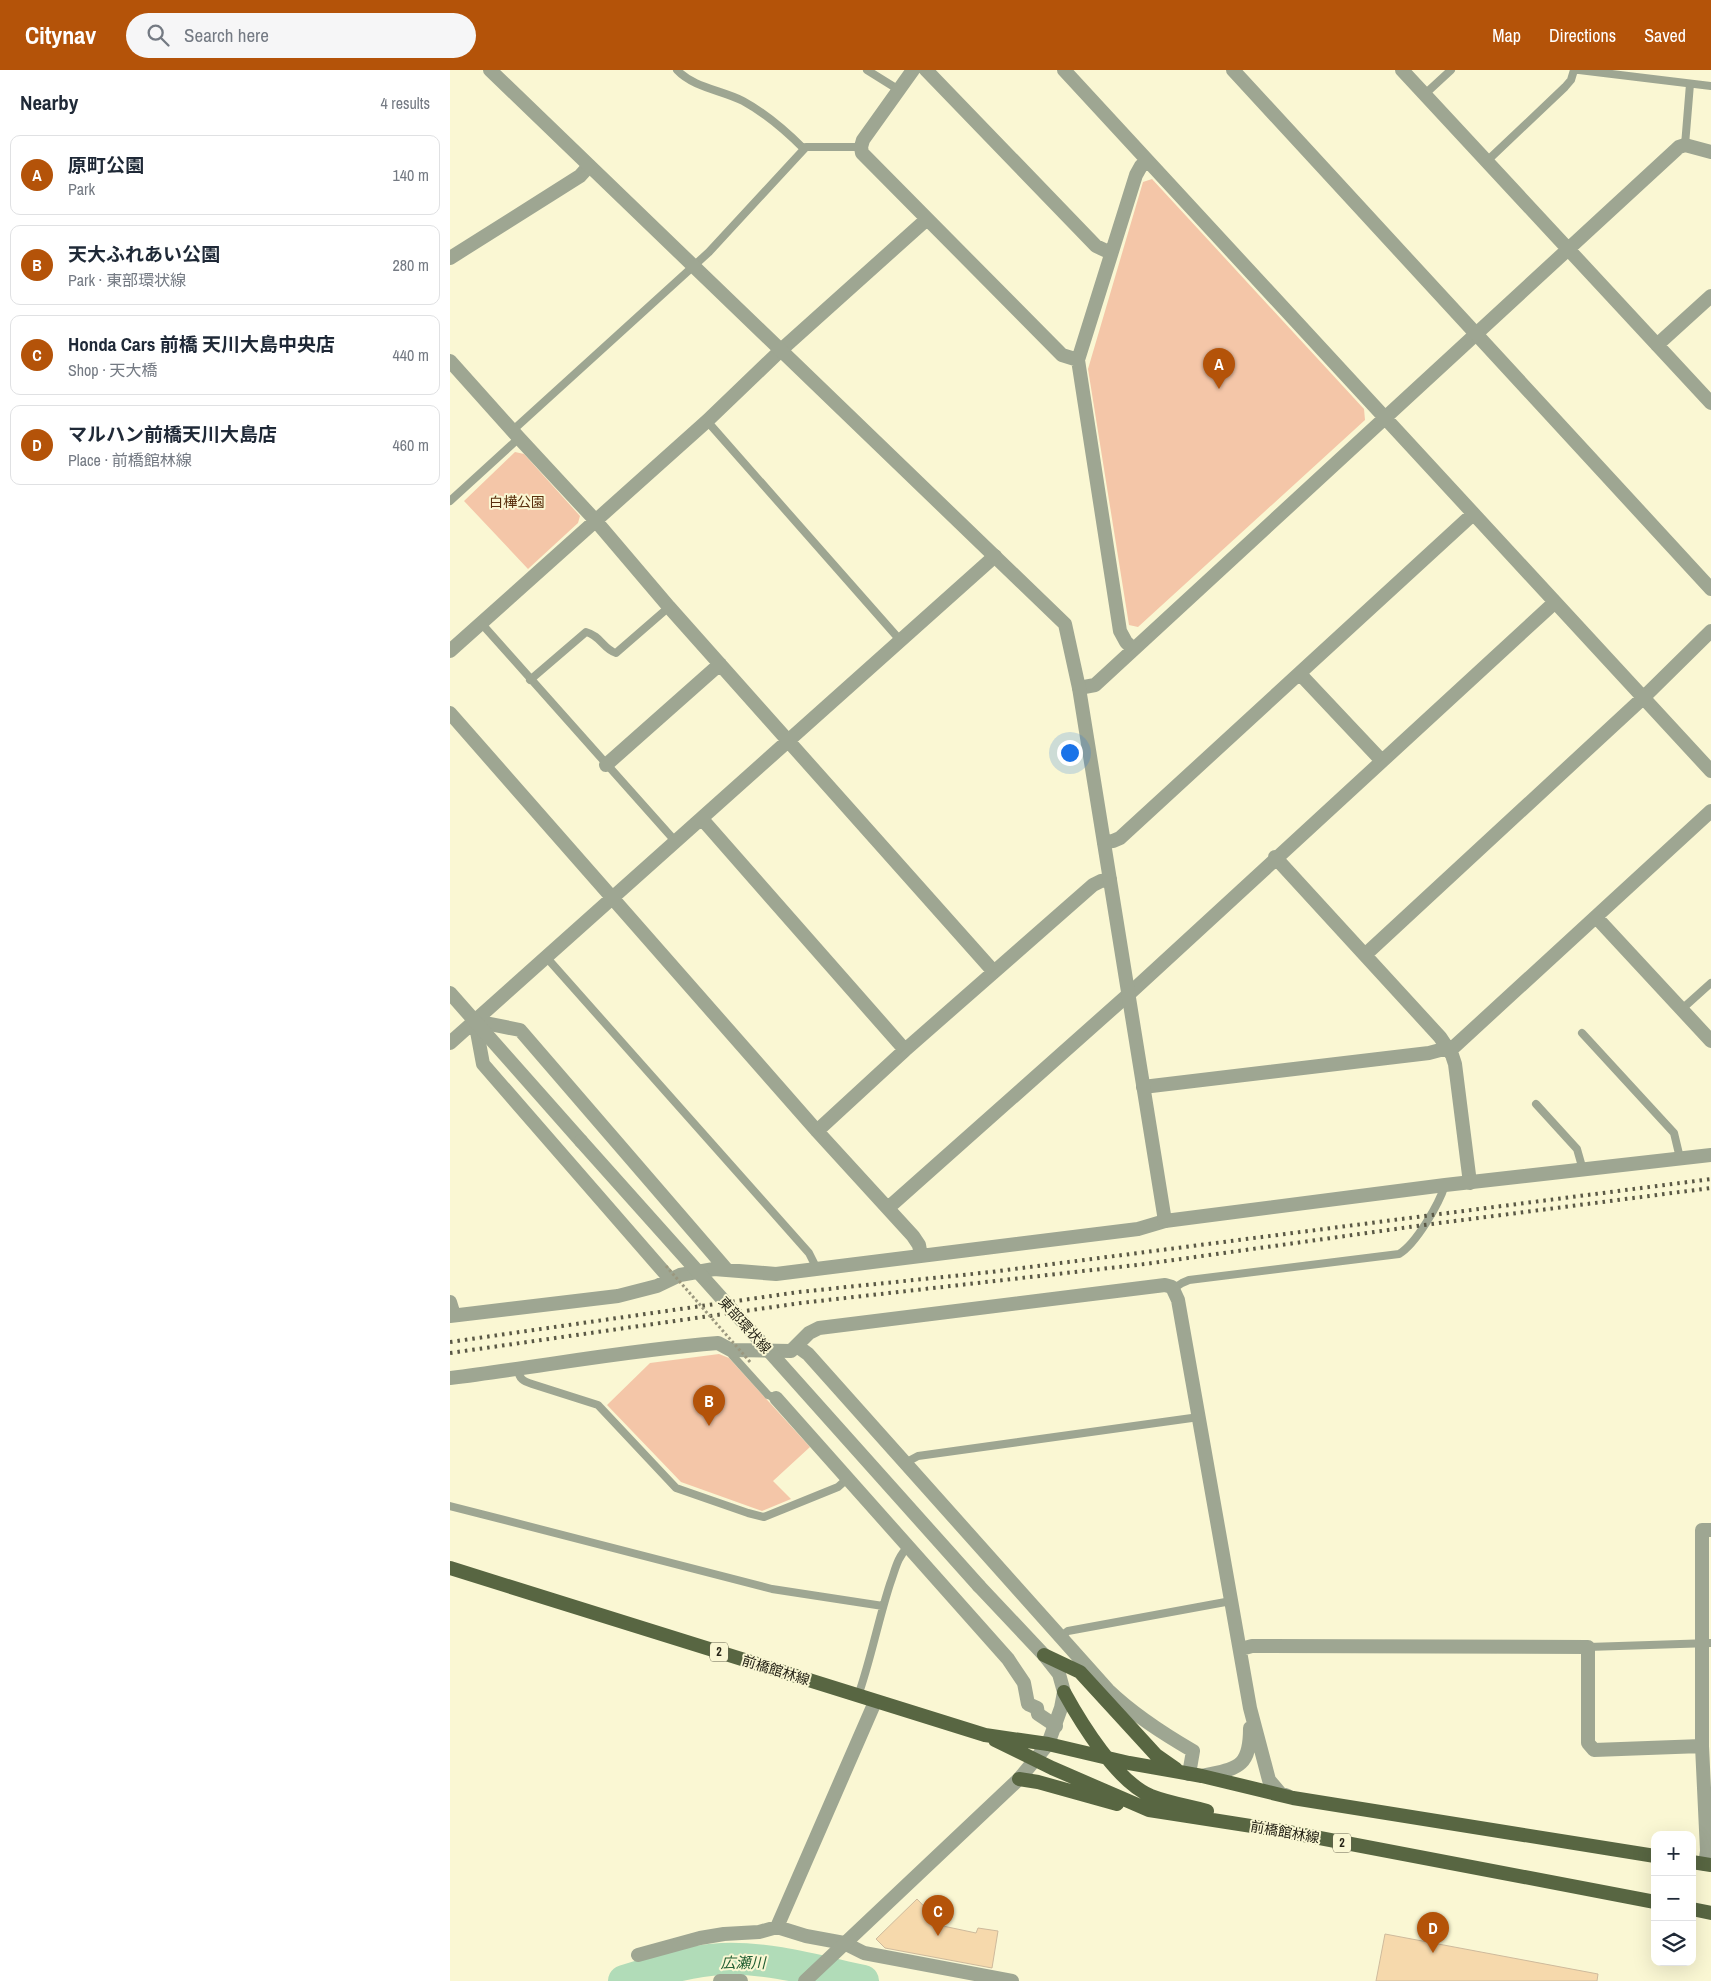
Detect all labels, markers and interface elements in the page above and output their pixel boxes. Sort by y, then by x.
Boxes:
search box [126,13,476,58]
text: Citynav [25,19,96,51]
icon: search [144,21,172,49]
text: Search here [184,22,269,48]
text: Map [1492,23,1521,48]
text: Directions [1549,23,1616,48]
text: Saved [1644,23,1686,48]
text: Nearby [20,88,78,117]
text: 4 results [380,92,430,114]
text: 原町公園 [68,152,144,178]
text: A [32,164,42,186]
text: 140 m [393,164,429,186]
text: Park [68,178,95,200]
text: 天大ふれあい公園 [68,241,220,267]
text: B [32,254,42,276]
text: 280 m [393,254,429,276]
text: Park · 東部環状線 [68,269,186,291]
text: Honda Cars 前橋 天川大島中央店 [68,331,335,357]
text: C [32,344,42,366]
text: 440 m [393,344,429,366]
pin: A [1203,348,1235,389]
text: Shop · 天大橋 [68,359,158,381]
text: マルハン前橋天川大島店 [68,421,277,447]
text: D [32,434,42,456]
text: 460 m [393,434,429,456]
text: Place · 前橋館林線 [68,449,192,471]
park label: 白樺公園 [489,493,545,511]
your location [1057,740,1083,766]
street label: 東部環状線 [715,1293,775,1357]
pin: B [693,1385,725,1426]
road number: 2 [710,1642,728,1661]
street label: 前橋館林線 [740,1651,812,1689]
street label: 前橋館林線 [1249,1817,1321,1847]
map controls [1651,1831,1696,1966]
button: + [1651,1831,1696,1876]
road number: 2 [1333,1834,1351,1852]
button: − [1651,1876,1696,1921]
pin: C [922,1895,954,1936]
pin: D [1417,1912,1449,1953]
button: layers [1651,1921,1696,1966]
water label: 広瀬川 [720,1952,767,1973]

